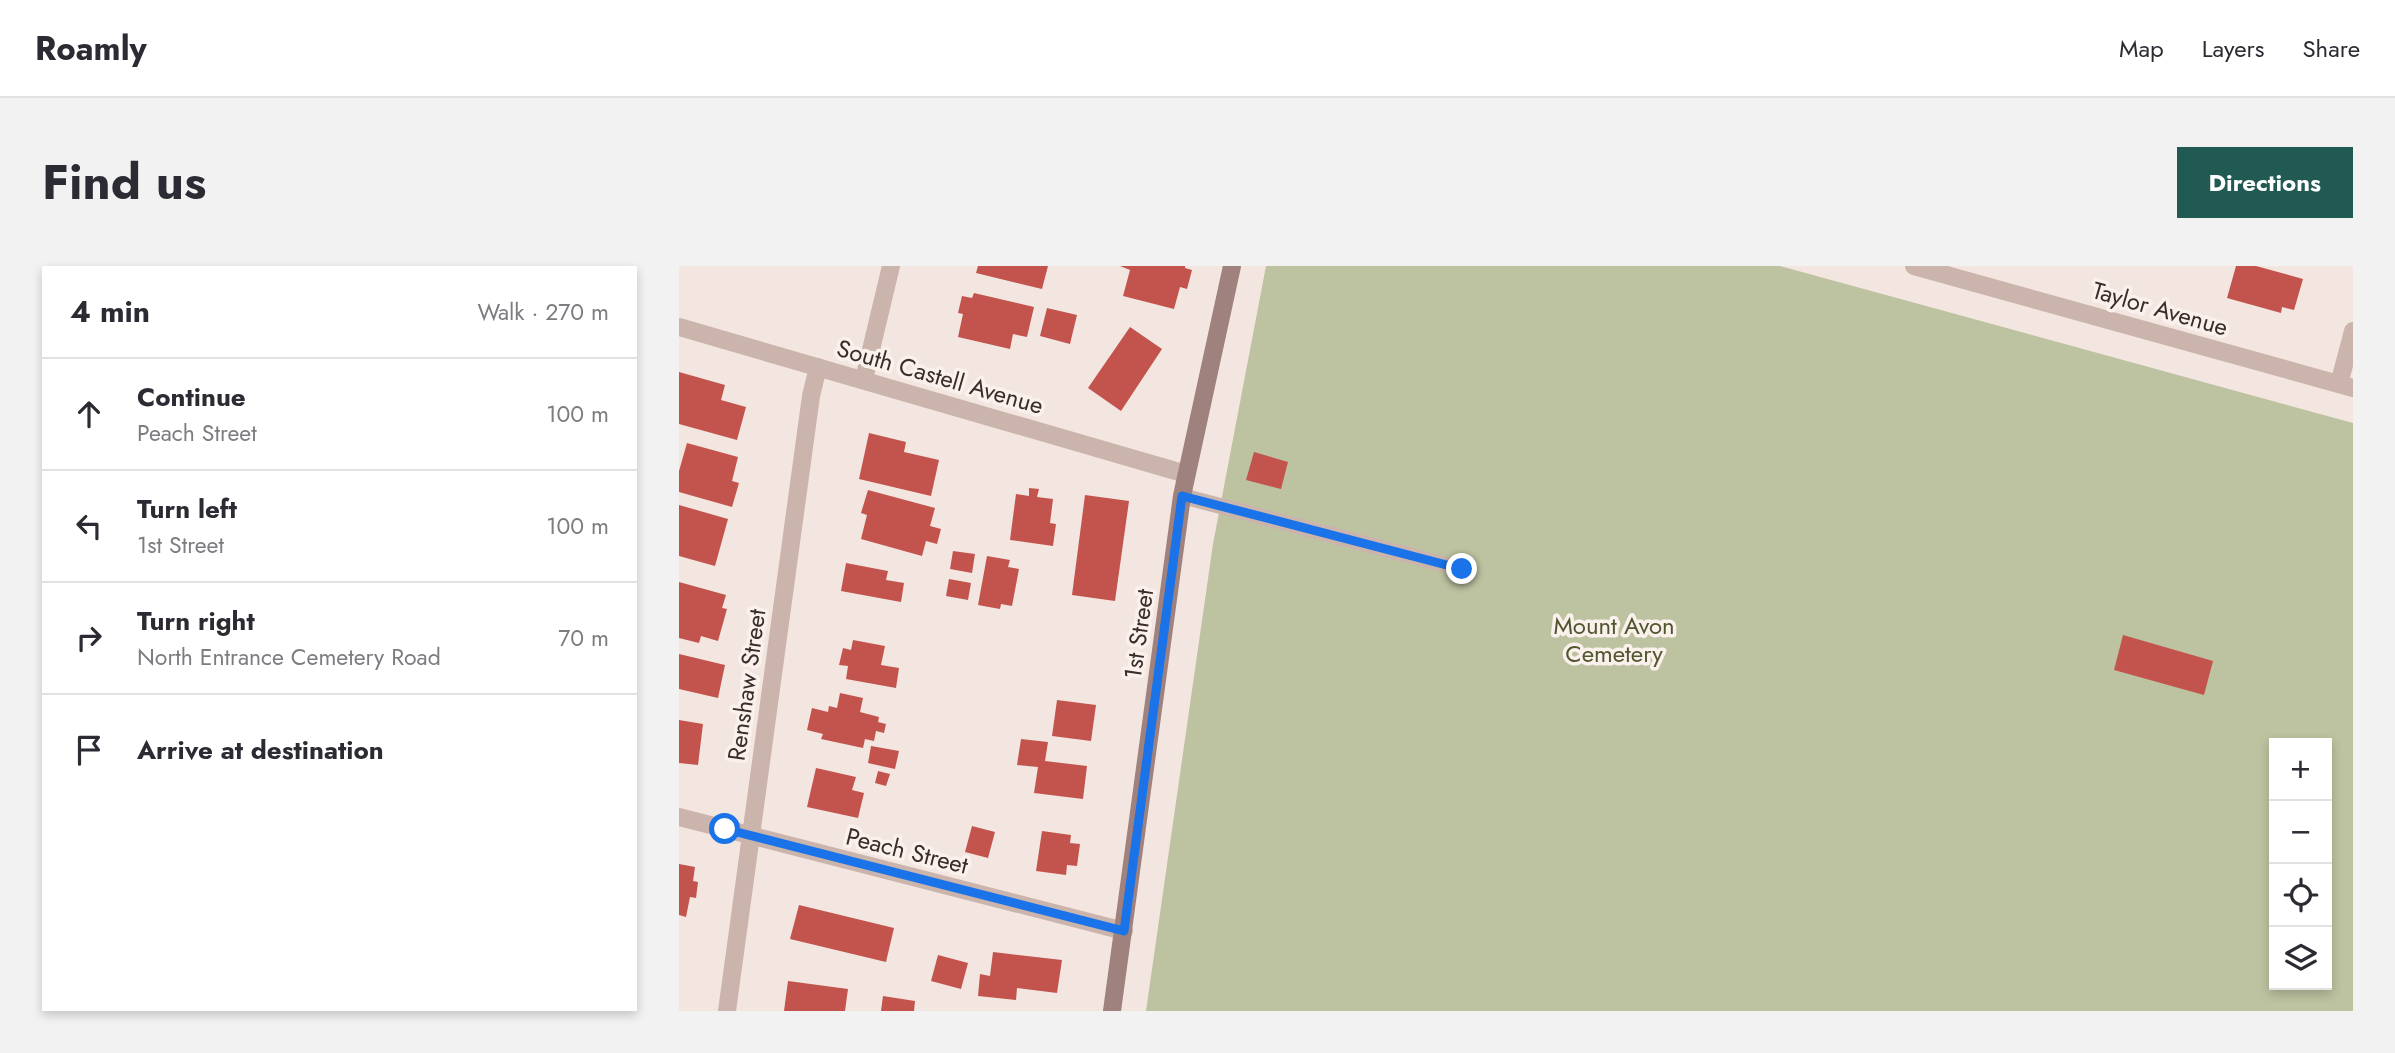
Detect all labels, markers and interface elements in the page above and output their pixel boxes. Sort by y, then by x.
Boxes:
text: Roamly [35,25,147,72]
text: Map [2119,31,2164,66]
text: Layers [2202,31,2264,66]
text: Share [2302,31,2360,66]
text: Find us [42,147,206,217]
button: Directions [2177,147,2353,218]
street label: Taylor Avenue [2088,272,2232,345]
text: 4 min [70,290,150,333]
text: Walk · 270 m [478,295,609,329]
street label: South Castell Avenue [833,330,1047,423]
text: Continue [137,378,246,416]
icon: ahead [70,395,108,433]
text: 100 m [546,397,609,431]
text: Peach Street [137,416,257,450]
text: Turn left [137,490,237,528]
icon: left [70,507,108,545]
text: 100 m [546,509,609,543]
text: 1st Street [137,528,224,562]
route end [1446,553,1477,584]
street label: 1st Street [1115,586,1162,681]
text: Turn right [137,602,255,640]
street label: Renshaw Street [719,607,775,763]
park label: Mount Avon Cemetery [1553,608,1675,671]
icon: right [70,619,108,657]
text: 70 m [558,621,609,655]
text: North Entrance Cemetery Road [137,640,441,674]
icon: arrive [70,731,108,769]
text: Arrive at destination [137,731,384,769]
map controls [2269,738,2332,990]
button: + [2269,738,2332,801]
button: − [2269,801,2332,864]
route start [709,813,740,844]
street label: Peach Street [842,818,972,883]
button: locate [2269,864,2332,927]
button: layers [2269,927,2332,990]

